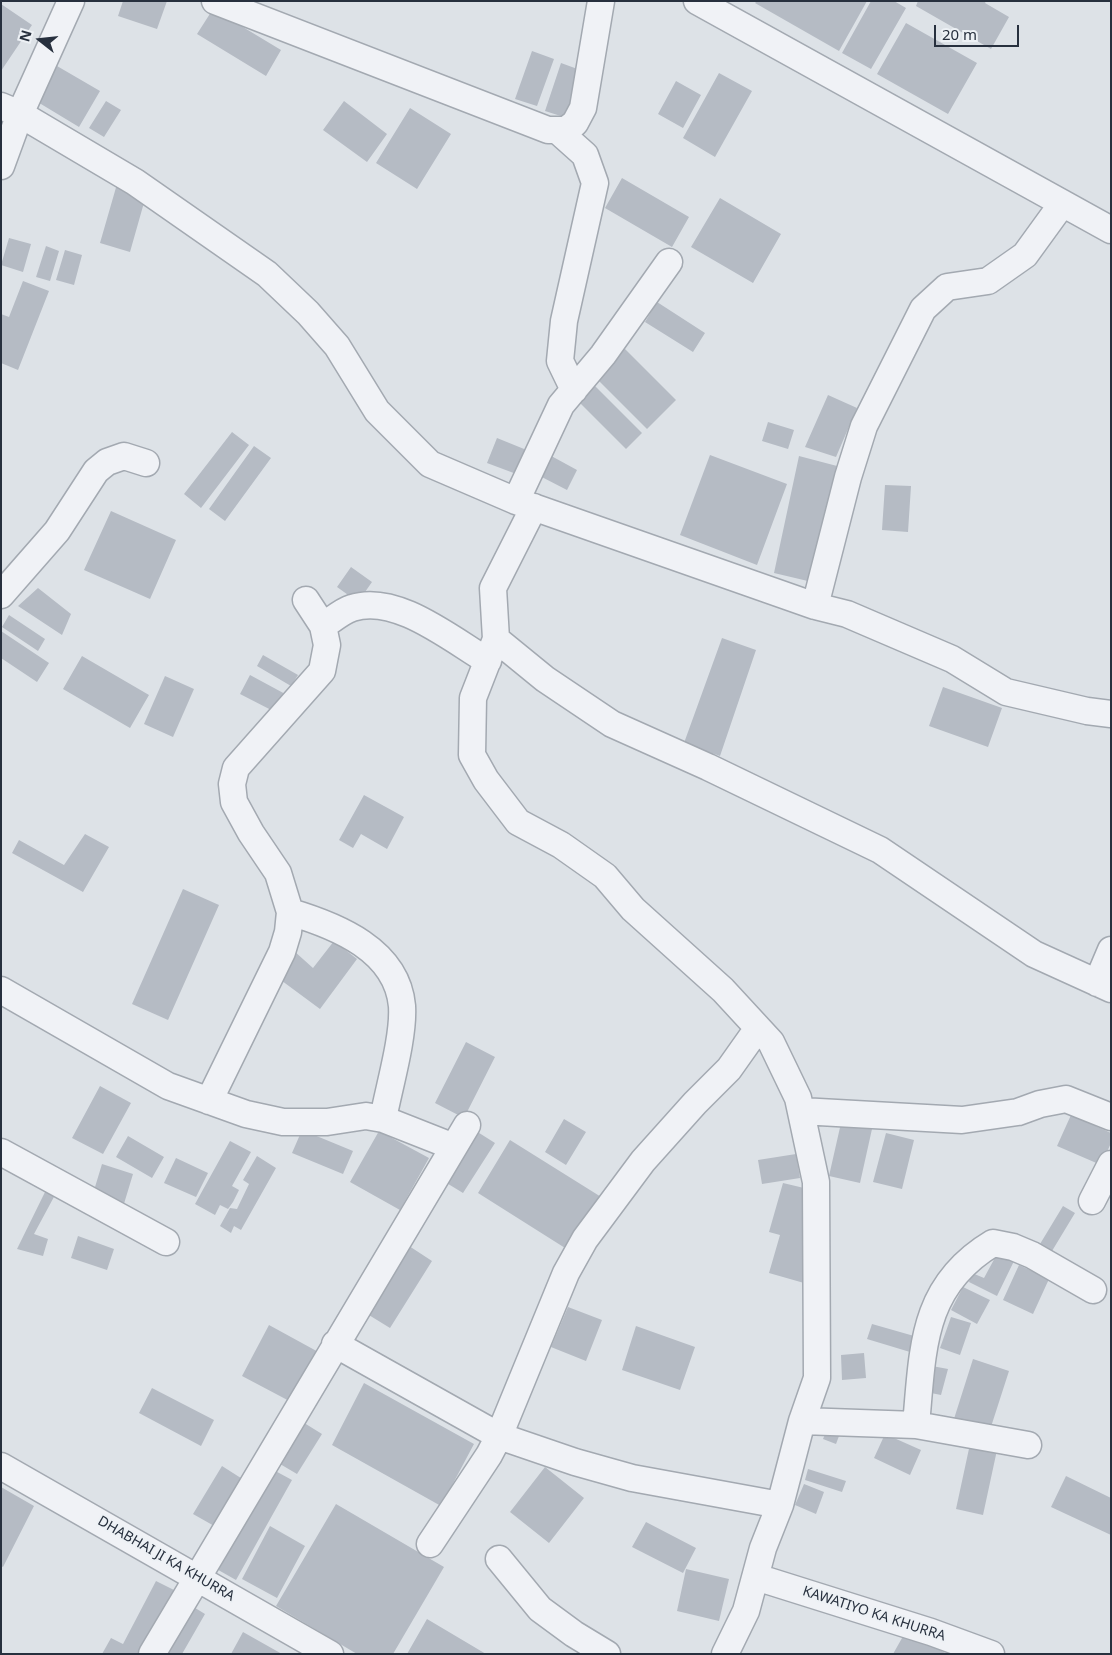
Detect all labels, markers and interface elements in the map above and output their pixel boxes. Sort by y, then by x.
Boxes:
north arrow [15,15,65,65]
scale bar [937,15,1022,47]
text: 20 m [942,24,977,44]
text: N [14,28,36,44]
street label: DHABHAI JI KA KHURRA [94,1513,238,1605]
street label: KAWATIYO KA KHURRA [800,1583,948,1645]

